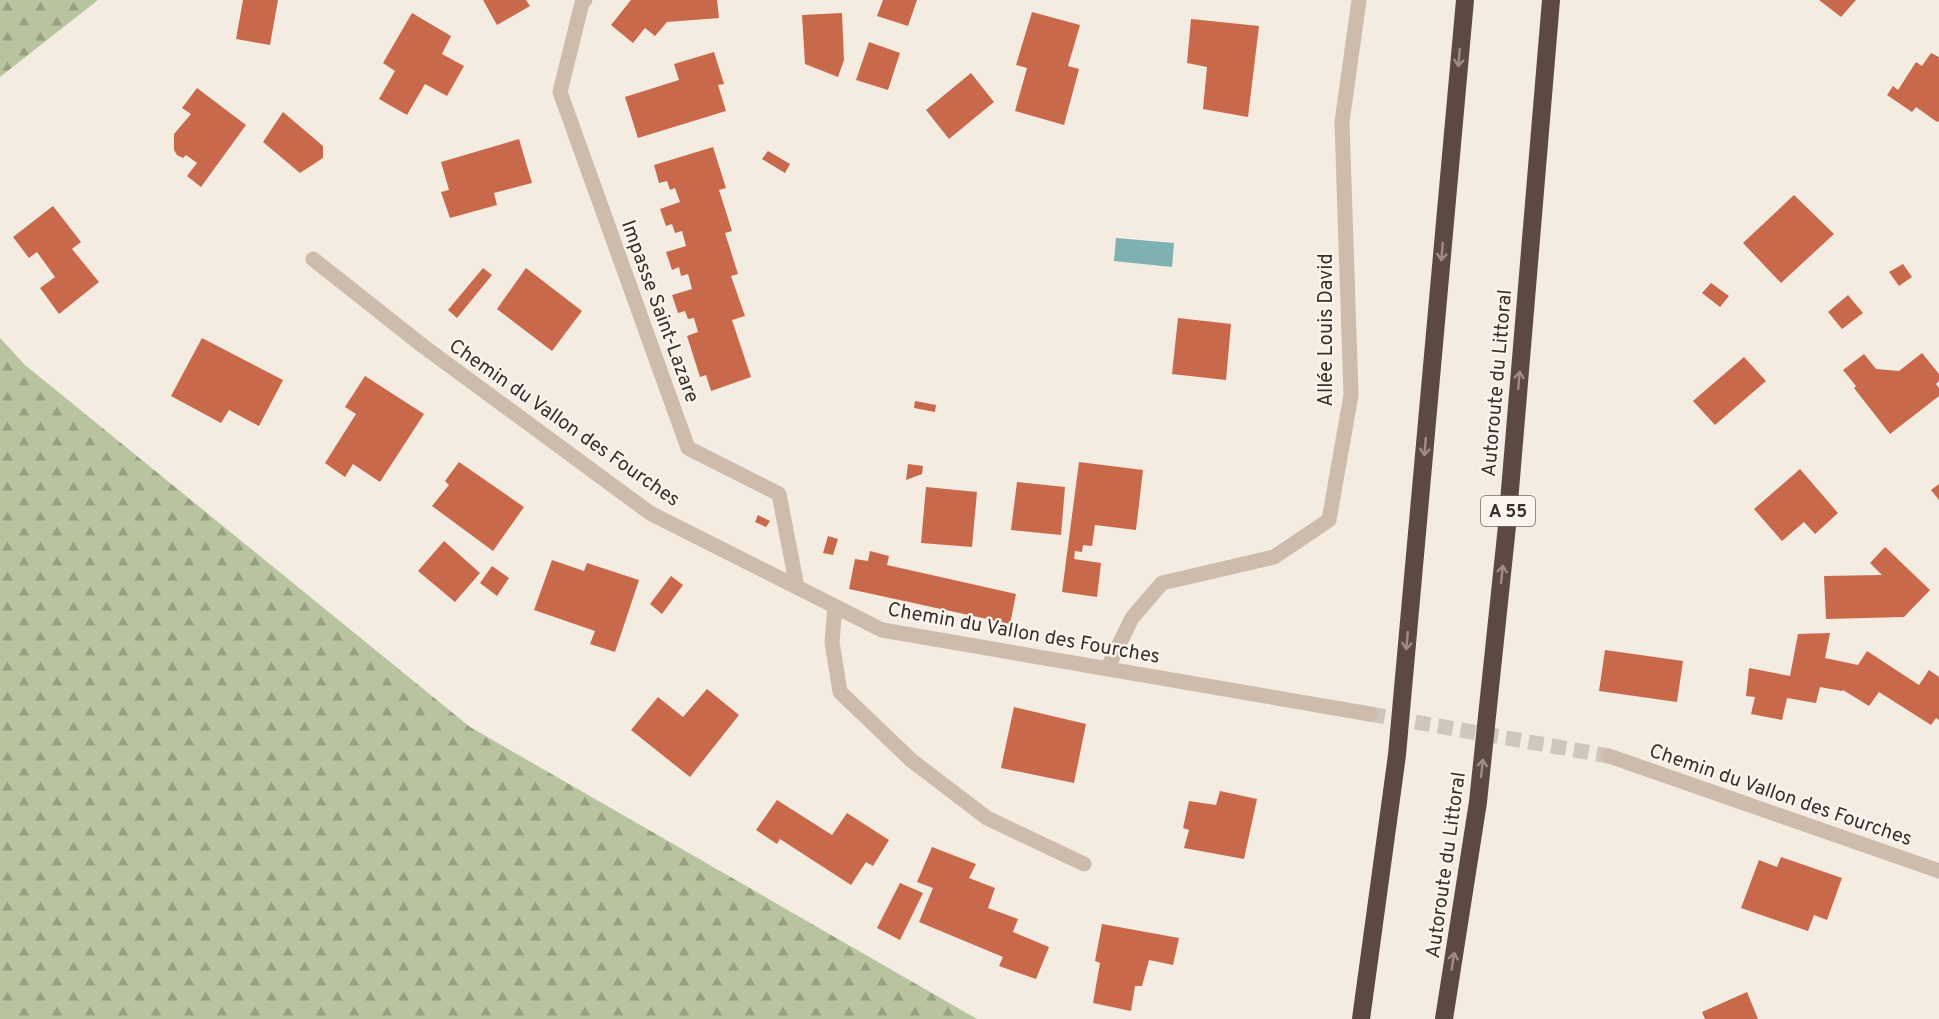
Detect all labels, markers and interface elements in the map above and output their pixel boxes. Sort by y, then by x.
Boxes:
one-way arrow [1453,48,1464,68]
street label: Impasse Saint-Lazare [614,217,704,407]
one-way arrow [1436,242,1447,262]
street label: Allée Louis David [1314,253,1340,407]
street label: Autoroute du Littoral [1477,288,1519,478]
street label: Chemin du Vallon des Fourches [443,334,685,514]
one-way arrow [1514,371,1525,391]
one-way arrow [1419,436,1430,456]
road number: A 55 [1481,496,1535,526]
one-way arrow [1497,565,1508,585]
street label: Chemin du Vallon des Fourches [885,597,1162,671]
one-way arrow [1401,630,1412,650]
street label: Chemin du Vallon des Fourches [1645,739,1915,853]
one-way arrow [1477,759,1488,779]
street label: Autoroute du Littoral [1421,770,1473,960]
one-way arrow [1448,952,1459,972]

